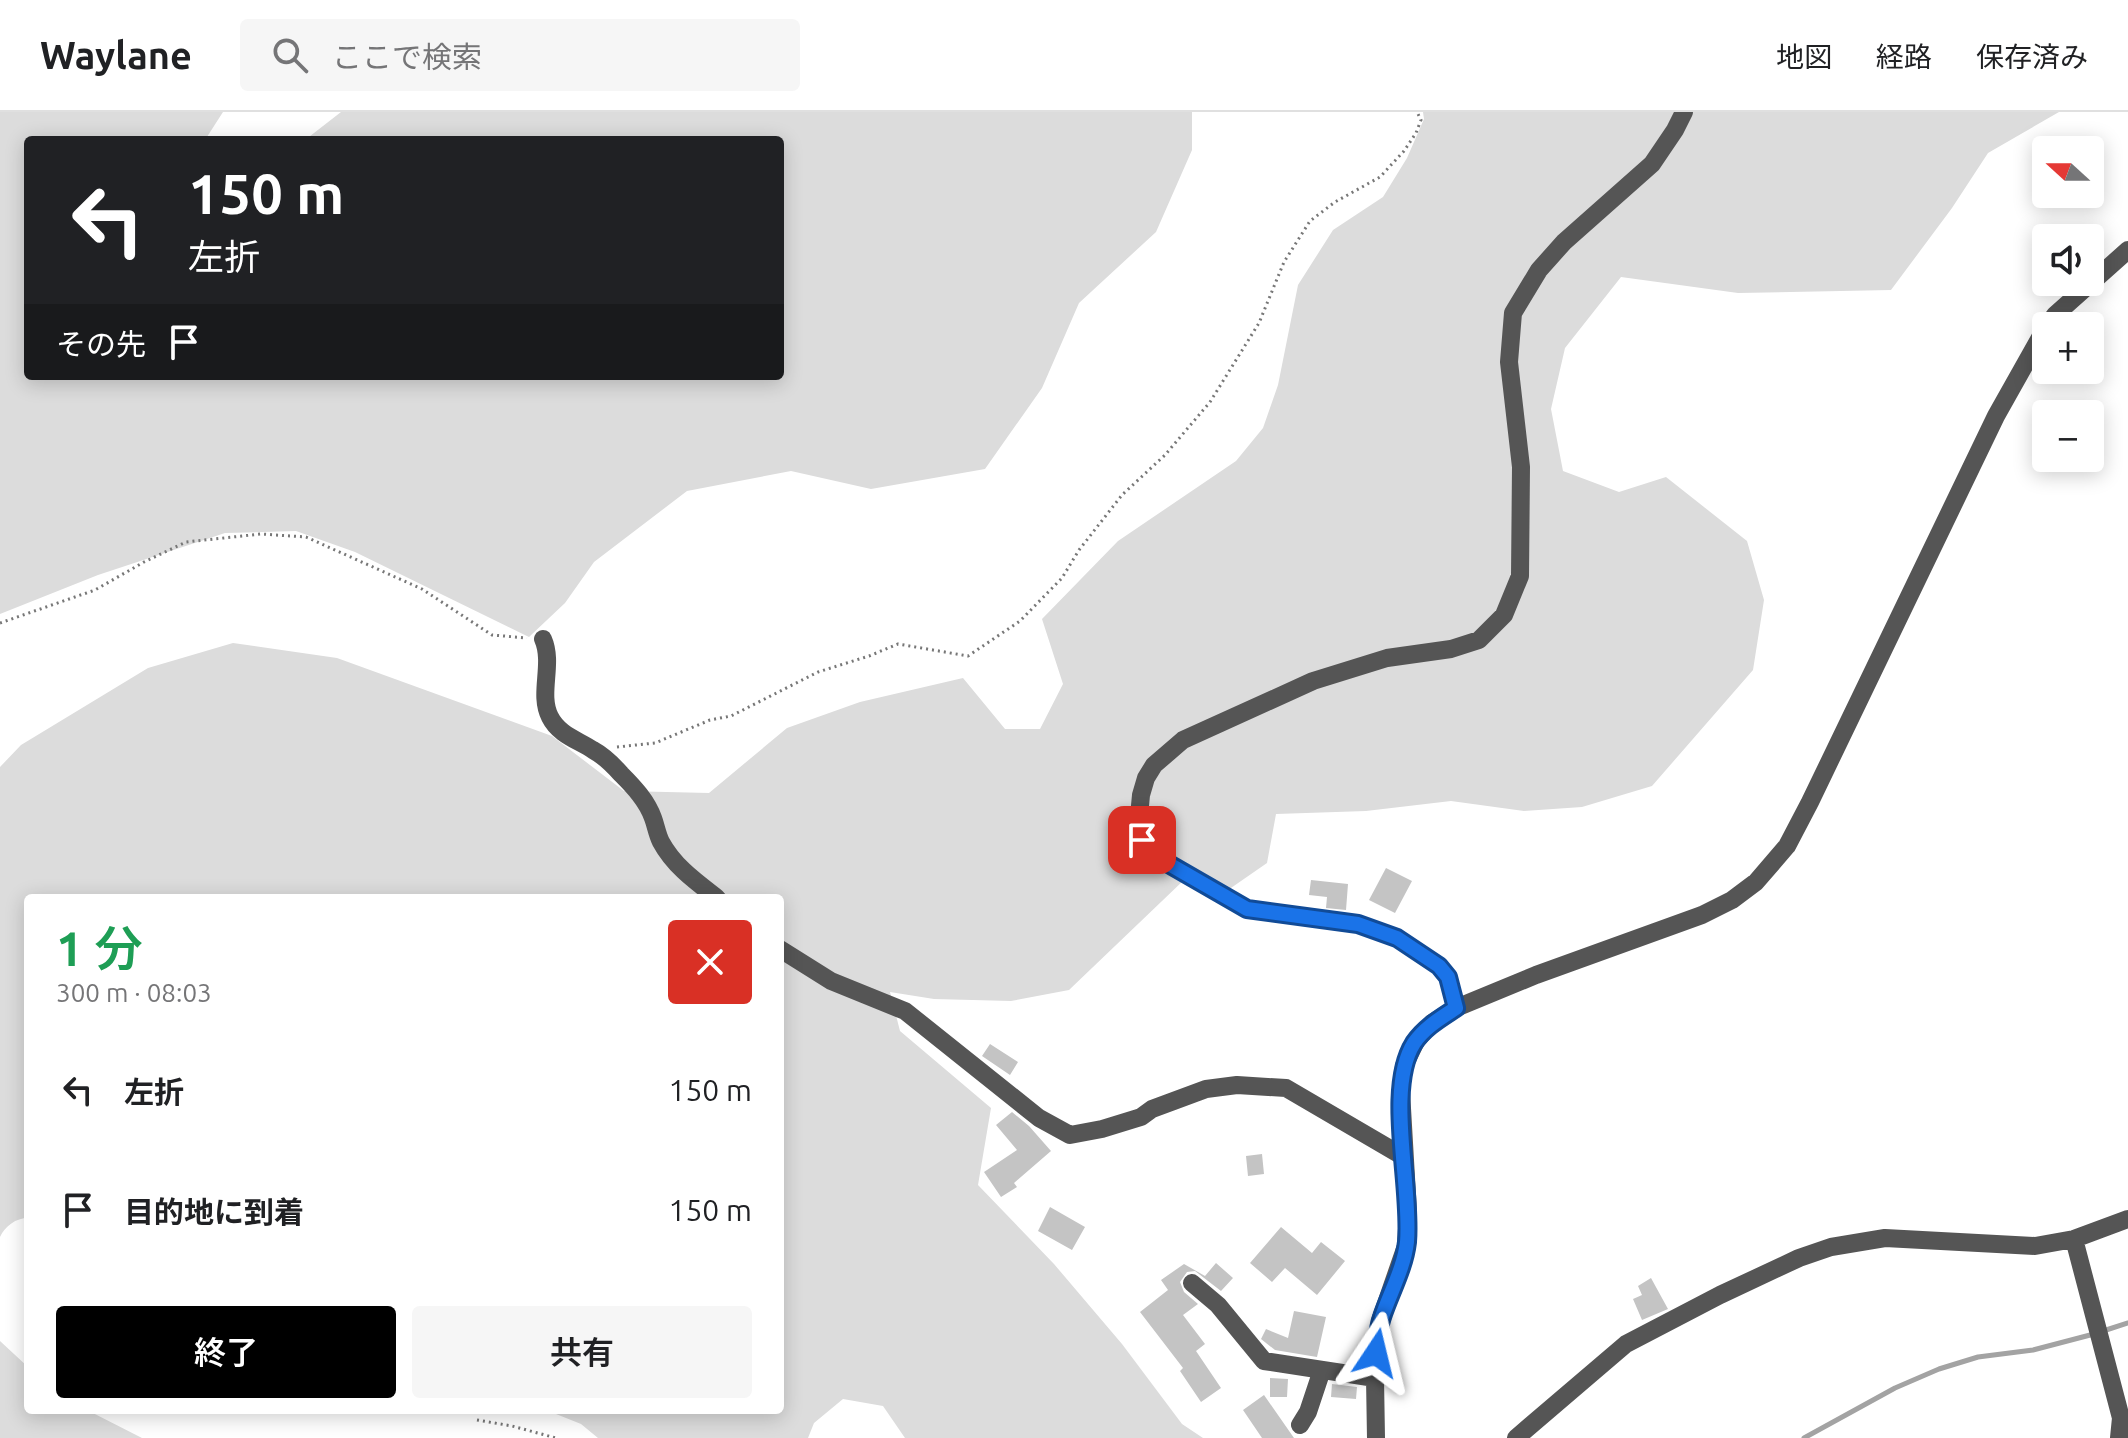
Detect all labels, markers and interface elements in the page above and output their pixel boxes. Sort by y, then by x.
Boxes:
search box [240,19,800,91]
icon: search [268,33,312,77]
text: Waylane [40,34,192,76]
text: ここで検索 [332,40,482,74]
text: 地図 [1776,41,1832,72]
text: 経路 [1876,41,1932,72]
text: 保存済み [1976,41,2088,72]
north arrow [2032,136,2104,208]
map controls [2032,136,2104,472]
text: 150 m [188,162,344,225]
icon: left [56,168,160,272]
button: sound [2032,224,2104,296]
text: 左折 [188,236,260,277]
button: + [2032,312,2104,384]
icon: arrive [162,320,206,364]
text: その先 [56,327,146,361]
button: − [2032,400,2104,472]
pin [1108,806,1176,874]
icon: arrive [1120,818,1164,862]
button: close [668,920,752,1004]
text: 1 分 [56,921,142,975]
text: 300 m · 08:03 [56,978,212,1007]
icon: left [56,1068,100,1112]
text: 150 m [668,1073,752,1107]
text: 左折 [124,1075,184,1109]
icon: arrive [56,1188,100,1232]
text: 150 m [668,1193,752,1227]
text: 目的地に到着 [124,1195,304,1229]
button: 終了 [56,1306,396,1398]
button: 共有 [412,1306,752,1398]
position arrow [1334,1311,1418,1395]

